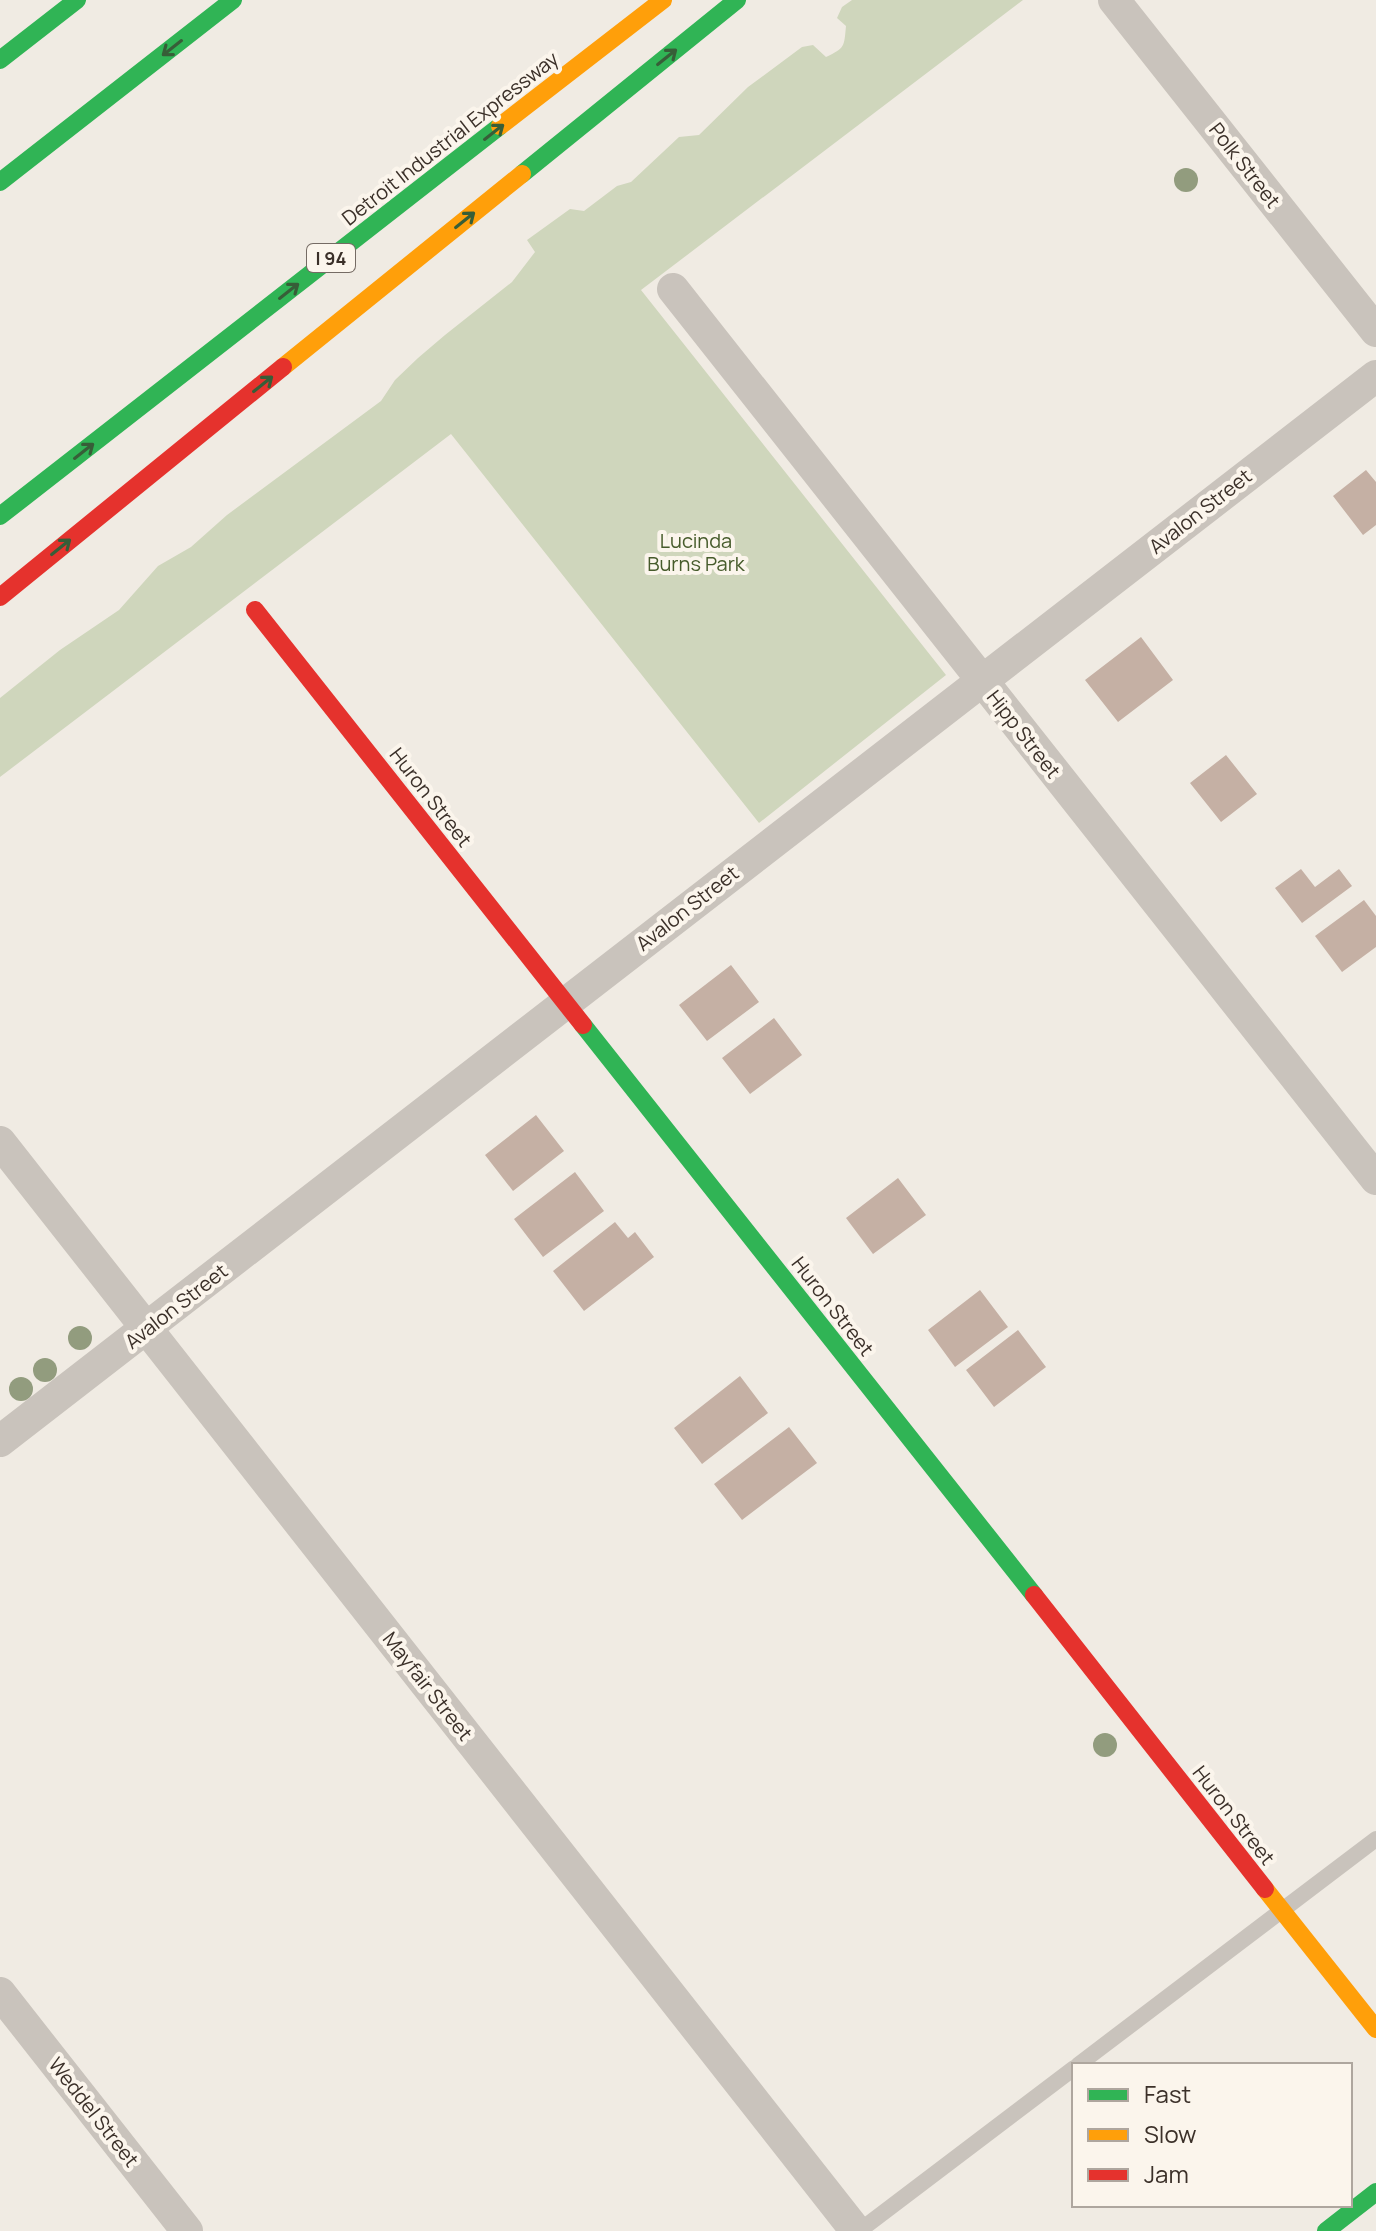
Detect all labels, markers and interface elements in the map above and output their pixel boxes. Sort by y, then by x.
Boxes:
one-way arrow [161,39,183,56]
street label: Detroit Industrial Expressway [336,45,564,231]
one-way arrow [656,48,677,66]
street label: Polk Street [1203,117,1287,213]
one-way arrow [483,123,504,140]
one-way arrow [454,212,475,229]
road number: I 94 [307,244,355,272]
one-way arrow [278,283,299,300]
one-way arrow [252,375,272,393]
one-way arrow [73,443,94,460]
street label: Avalon Street [1143,462,1257,560]
park label: Lucinda Burns Park [647,527,746,577]
one-way arrow [50,539,71,557]
street label: Hipp Street [981,684,1067,784]
street label: Huron Street [384,742,478,852]
street label: Avalon Street [630,859,744,957]
street label: Huron Street [786,1251,880,1361]
street label: Avalon Street [119,1257,233,1355]
street label: Mayfair Street [377,1626,479,1746]
street label: Huron Street [1187,1760,1281,1870]
street label: Weddel Street [43,2052,145,2172]
legend [1072,2063,1352,2207]
text: Fast [1144,2077,1191,2110]
text: Slow [1144,2117,1197,2150]
text: Jam [1144,2157,1189,2190]

